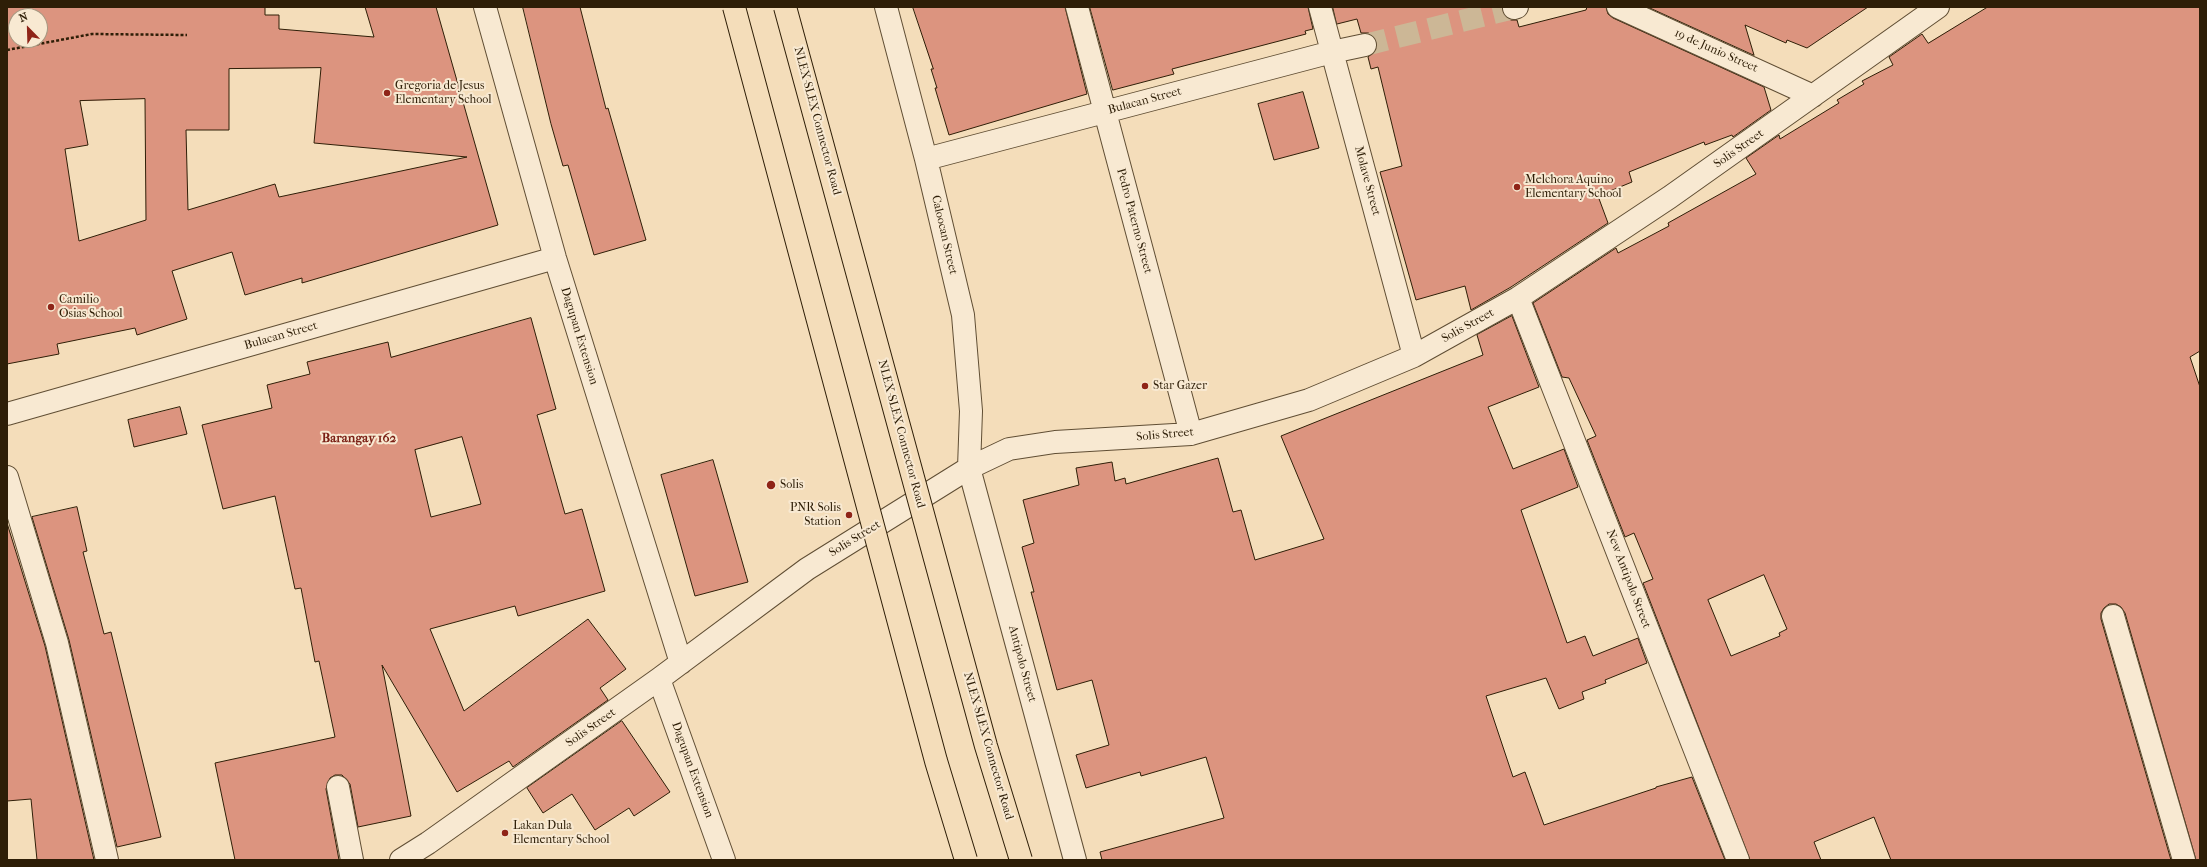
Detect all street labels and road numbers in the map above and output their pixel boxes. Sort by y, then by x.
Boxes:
street label: 19 de Junio Street [1672,26,1760,76]
street label: NLEX-SLEX Connector Road [790,45,844,197]
street label: Bulacan Street [1107,84,1183,118]
street label: Solis Street [1711,127,1767,171]
street label: Molave Street [1351,145,1383,217]
street label: Pedro Paterno Street [1113,167,1155,275]
street label: Caloocan Street [928,194,960,276]
street label: Dagupan Extension [557,285,601,387]
street label: Solis Street [1439,306,1497,346]
street label: Bulacan Street [243,319,319,353]
street label: NLEX-SLEX Connector Road [874,358,928,510]
street label: Solis Street [1136,425,1194,445]
street label: Solis Street [827,518,883,560]
street label: New Antipolo Street [1603,528,1653,630]
street label: Antipolo Street [1005,624,1039,704]
street label: NLEX-SLEX Connector Road [960,671,1016,821]
street label: Solis Street [563,706,619,750]
street label: Dagupan Extension [668,720,716,820]

